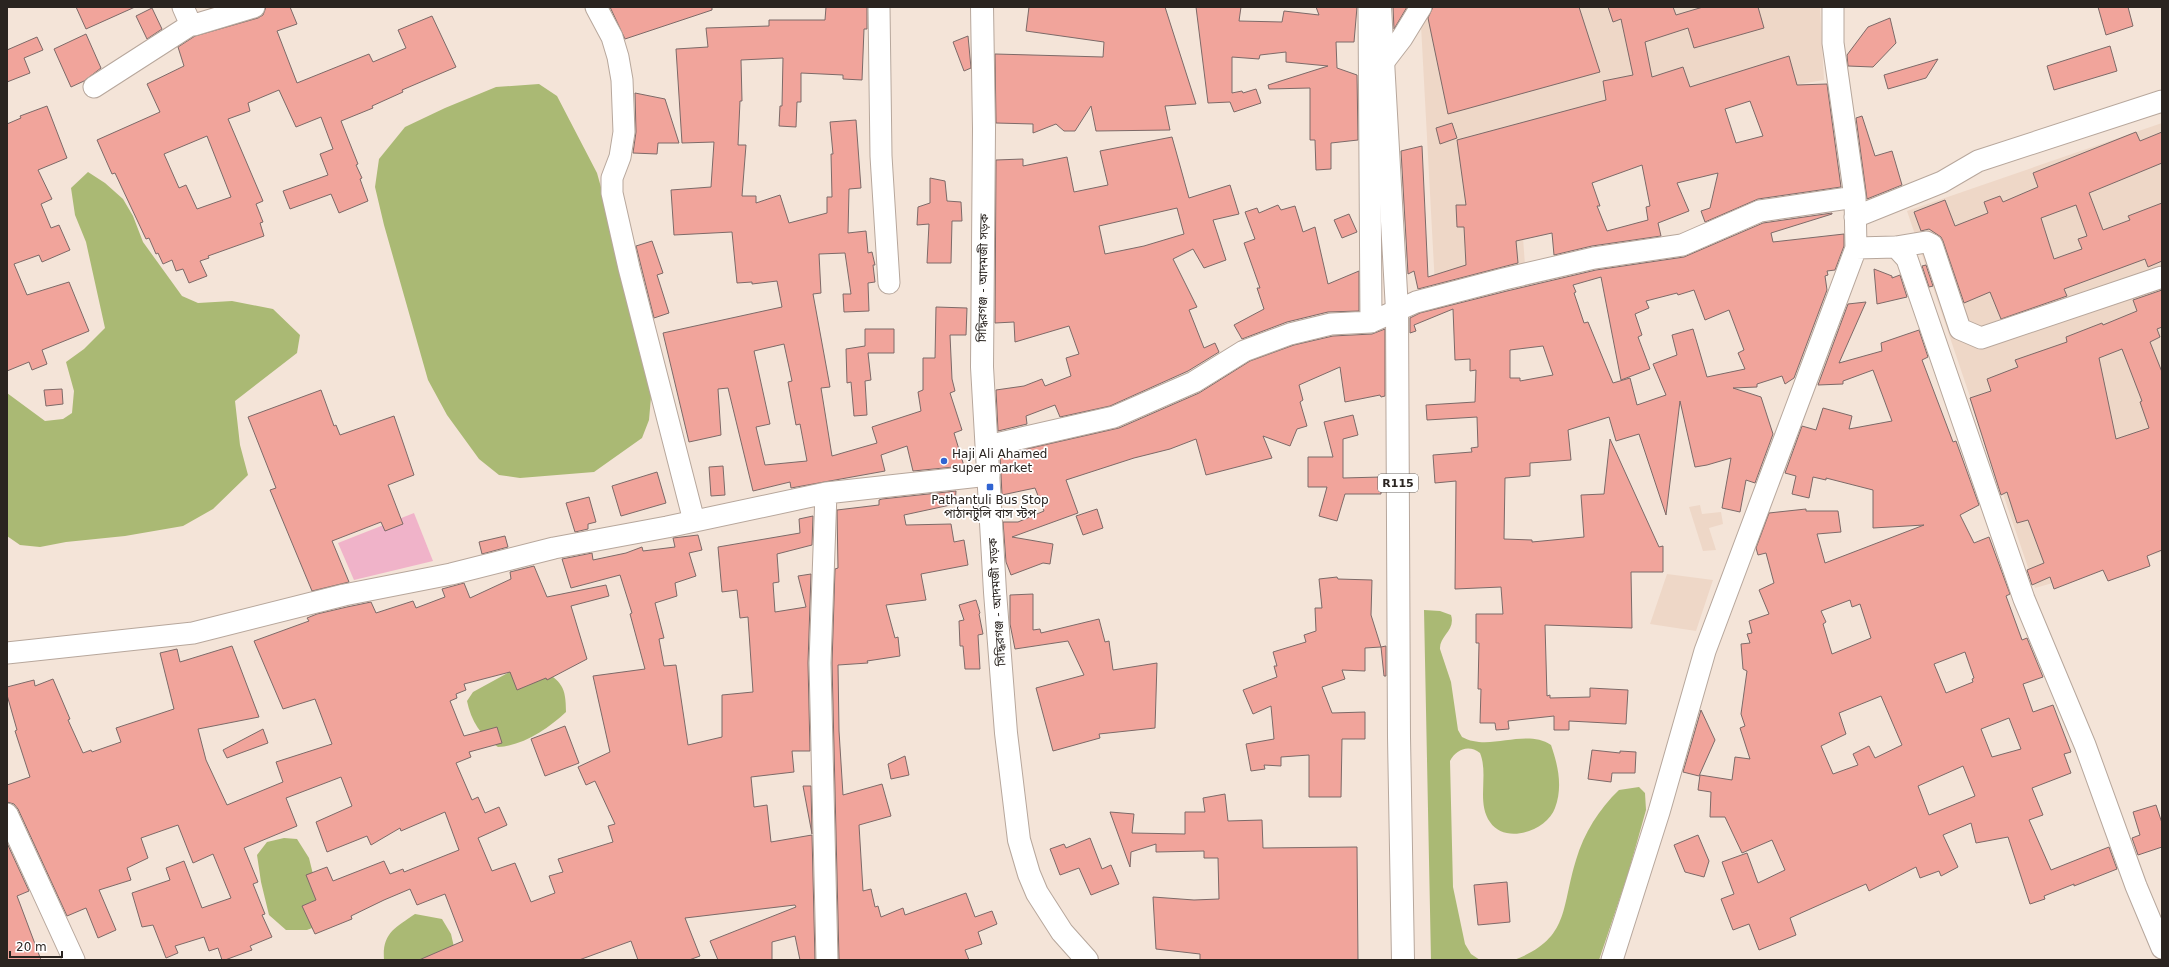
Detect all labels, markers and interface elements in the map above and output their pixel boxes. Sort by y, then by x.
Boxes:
street label: সিদ্ধিরগঞ্জ - আদমজী সড়ক [974,213,991,343]
place label: Haji Ali Ahamed super market [952,447,1047,475]
marker: Haji Ali Ahamed super market [939,456,949,466]
road number: R115 [1378,474,1418,492]
marker: Pathantuli Bus Stop পাঠানটুলি বাস স্টপ [985,482,995,492]
place label: Pathantuli Bus Stop পাঠানটুলি বাস স্টপ [931,493,1049,522]
street label: সিদ্ধিরগঞ্জ - আদমজী সড়ক [985,537,1009,668]
scale bar [10,933,62,959]
text: 20 m [16,940,47,954]

